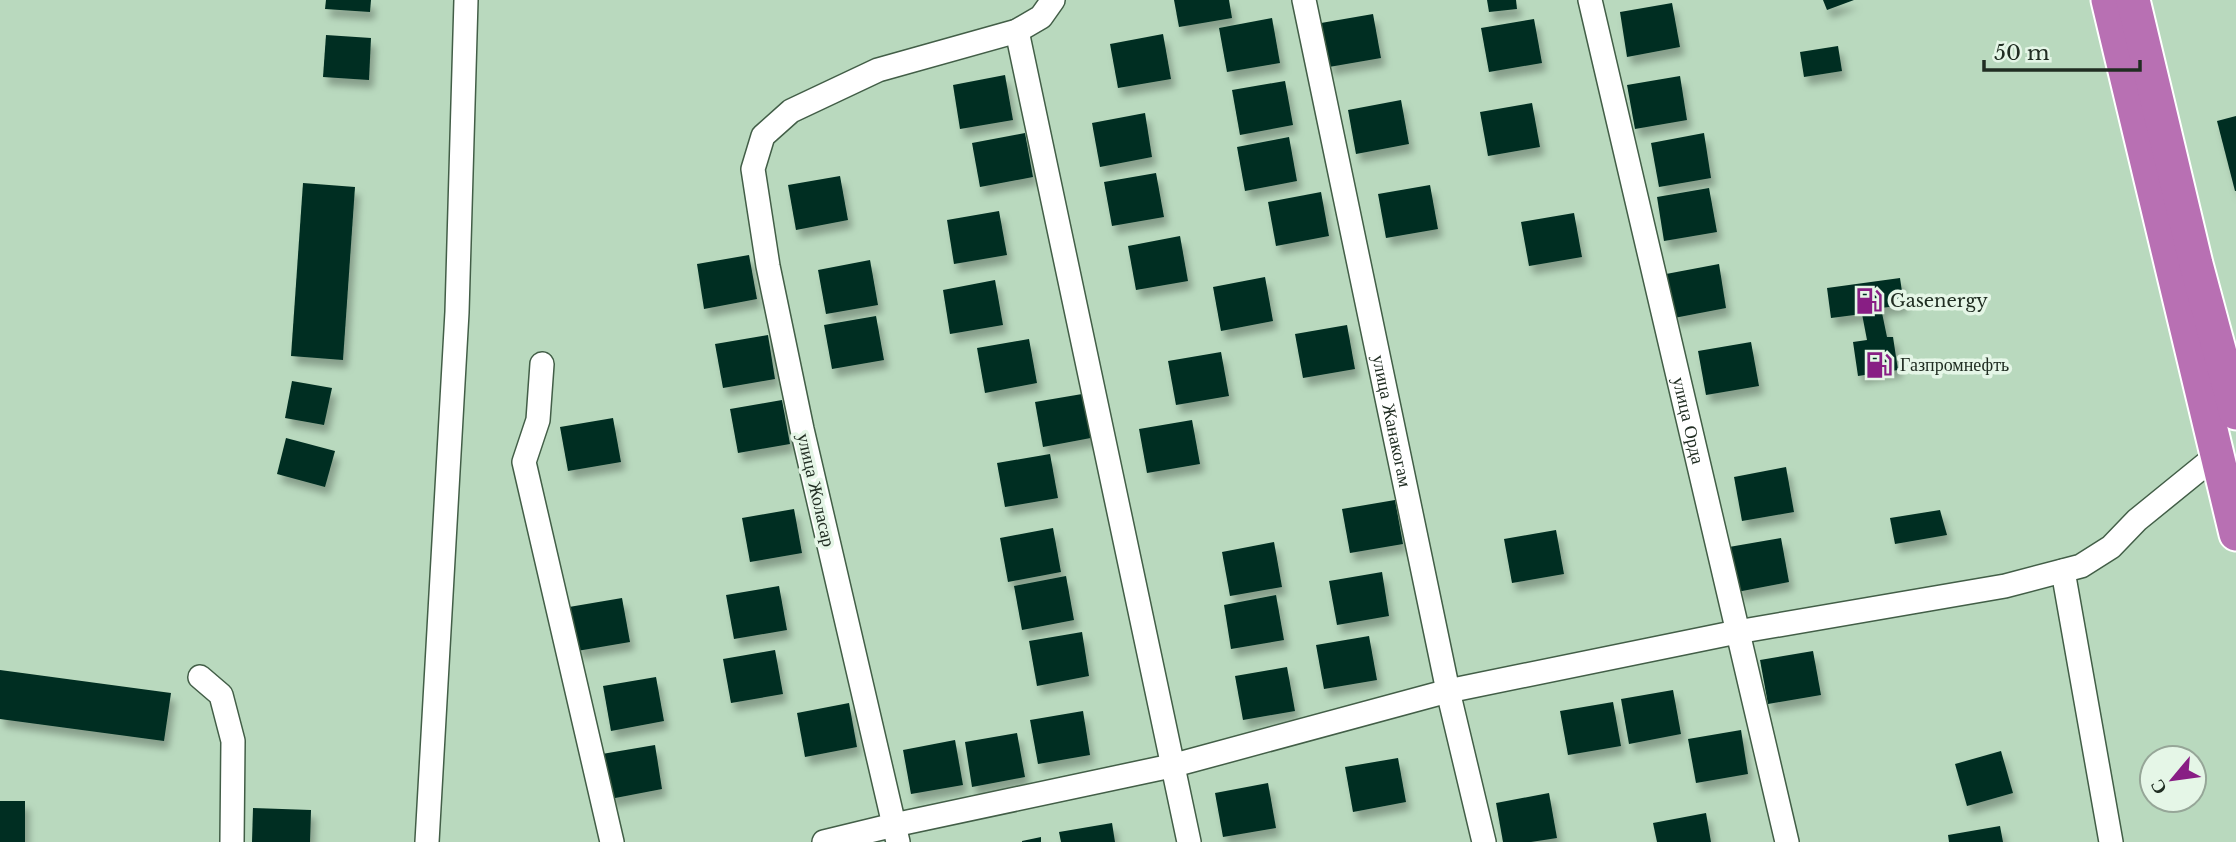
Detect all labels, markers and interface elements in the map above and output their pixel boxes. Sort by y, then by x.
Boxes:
scale bar [1984,28,2140,72]
text: 50 m [1994,40,2050,66]
fuel station icon: Gasenergy [1854,286,1884,316]
place label: Gasenergy [1890,290,1988,312]
fuel station icon: Газпромнефть [1864,350,1894,380]
street label: улица Жанакогам [1367,353,1416,489]
place label: Газпромнефть [1900,354,2009,376]
street label: улица Орда [1668,375,1709,466]
street label: улица Жоласар [792,431,840,549]
north arrow [2138,744,2208,814]
text: С [2145,775,2172,799]

